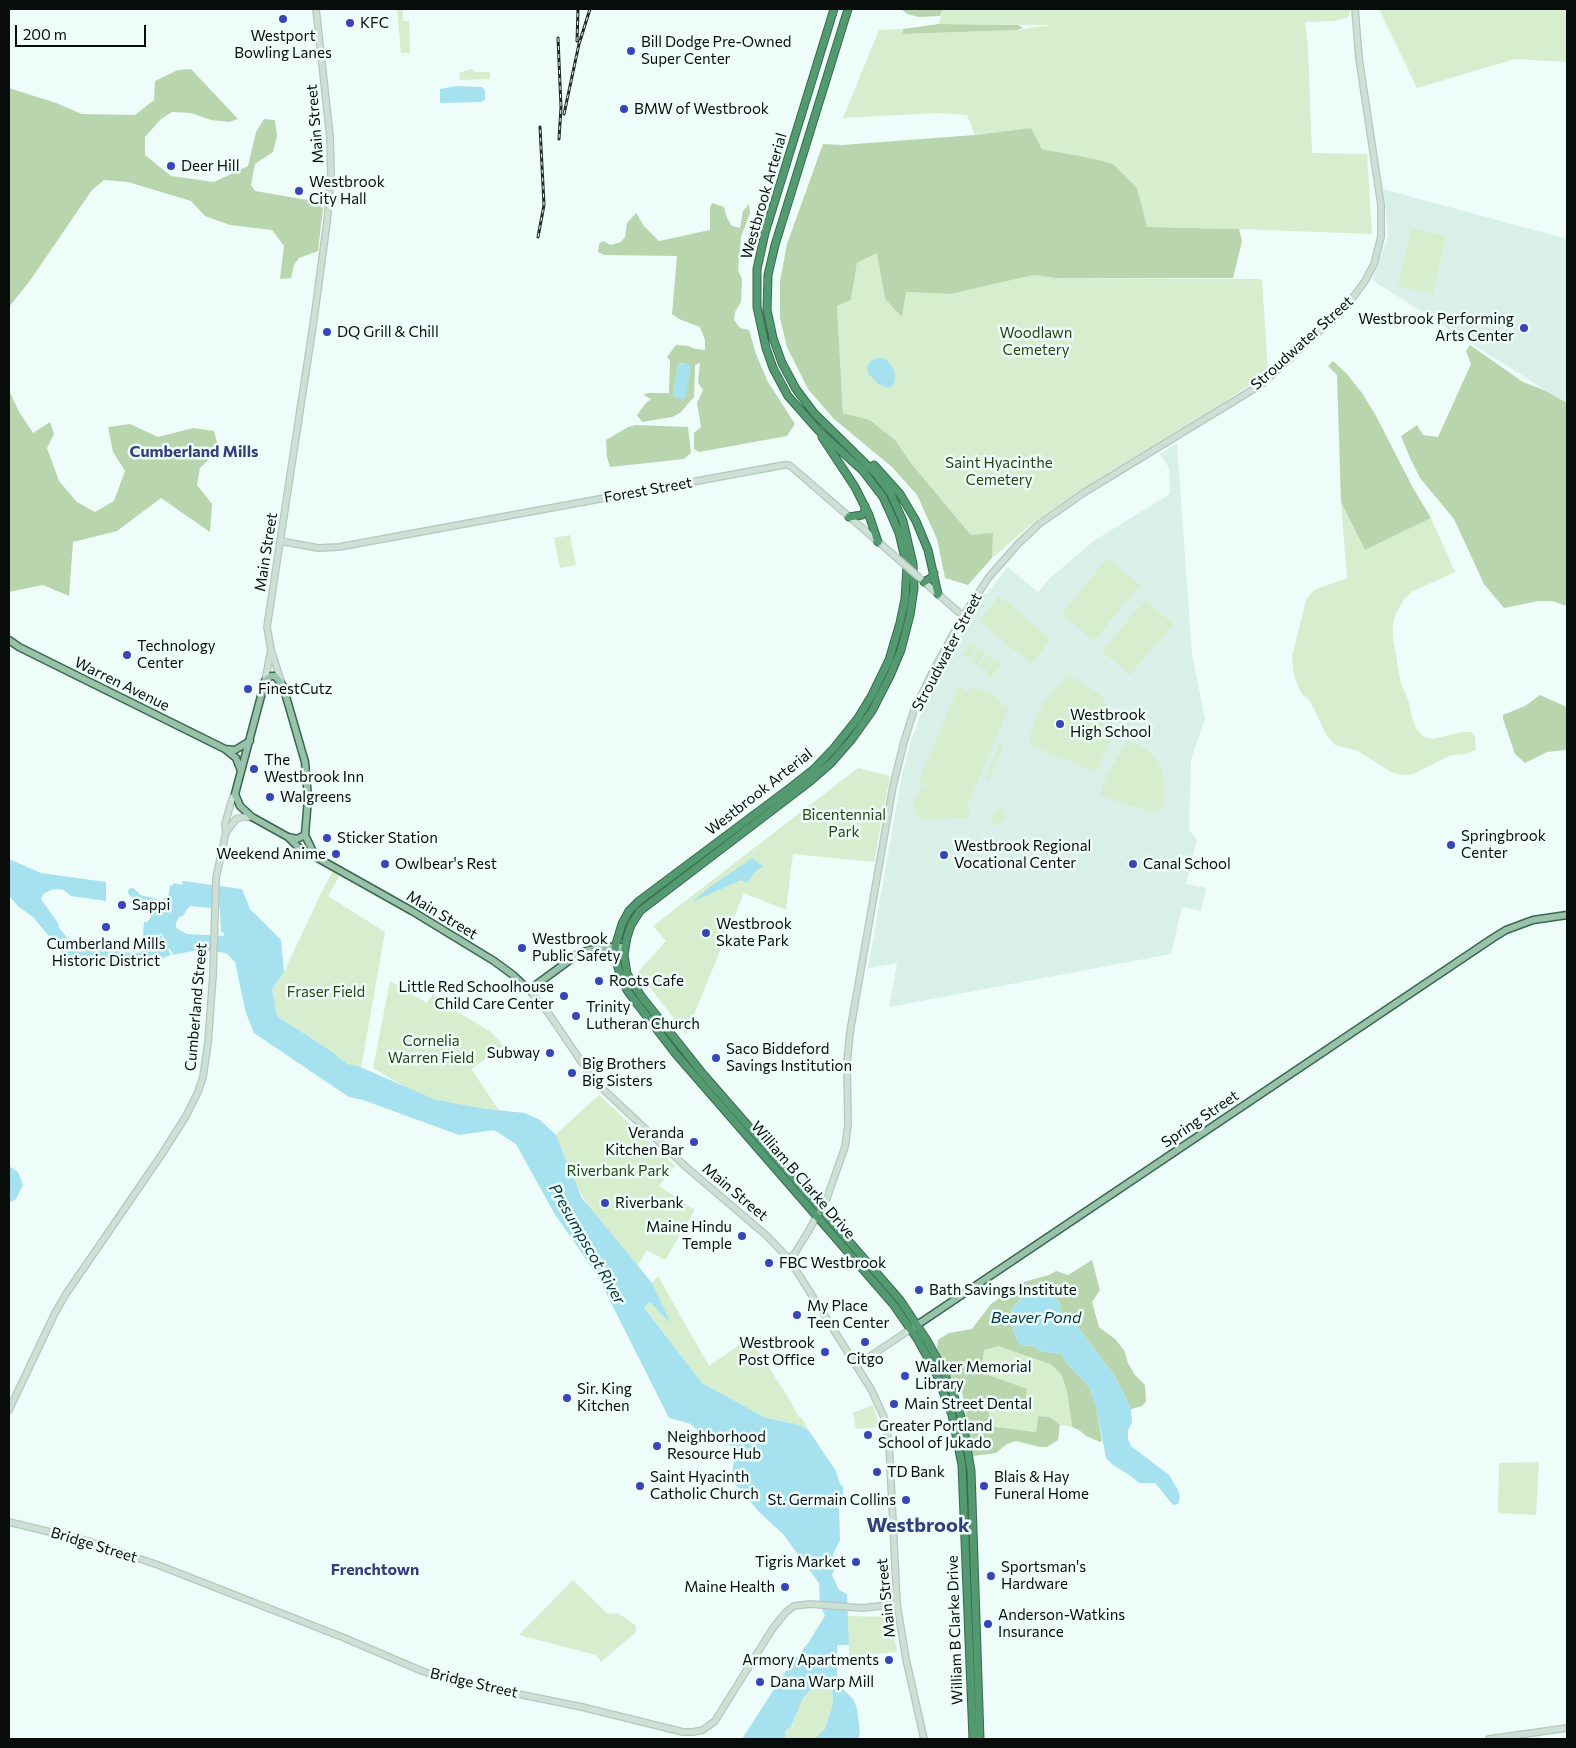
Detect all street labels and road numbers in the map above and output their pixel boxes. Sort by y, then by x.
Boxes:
street label: Main Street [303,83,327,165]
street label: Westbrook Arterial [737,131,791,261]
street label: Stroudwater Street [1247,292,1357,394]
street label: Forest Street [603,473,693,507]
street label: Main Street [251,511,281,593]
street label: Stroudwater Street [908,590,986,714]
street label: Warren Avenue [72,653,172,715]
street label: Westbrook Arterial [702,745,816,839]
street label: Main Street [403,887,481,943]
street label: Cumberland Street [181,942,211,1072]
street label: Spring Street [1158,1087,1242,1151]
street label: William B Clarke Drive [747,1118,859,1242]
street label: Main Street [699,1159,771,1225]
street label: Bridge Street [49,1523,139,1567]
street label: William B Clarke Drive [943,1555,967,1705]
street label: Main Street [873,1557,899,1639]
street label: Bridge Street [428,1664,520,1702]

